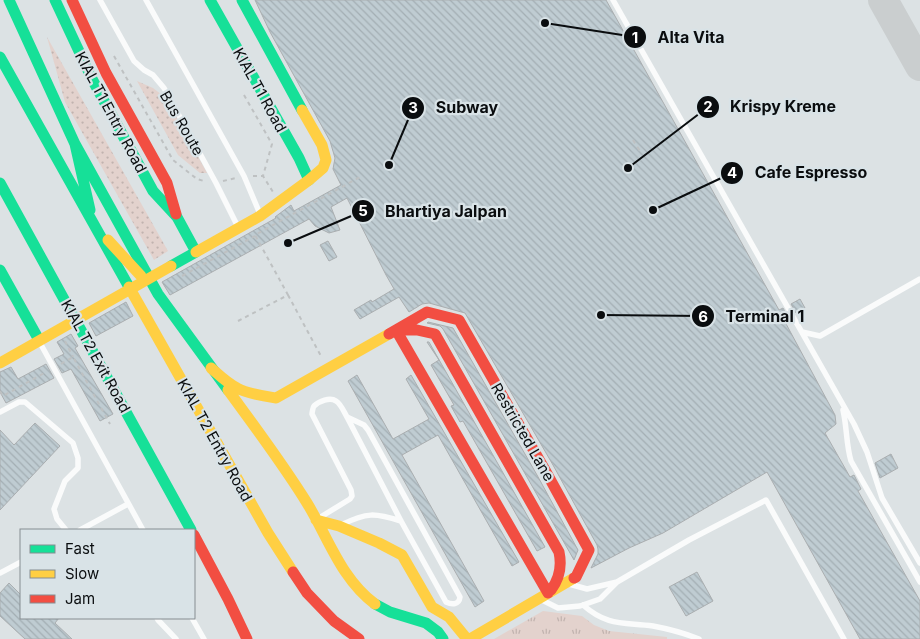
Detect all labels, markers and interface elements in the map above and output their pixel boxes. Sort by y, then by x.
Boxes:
callout: Alta Vita [622,22,734,53]
text: Alta Vita [657,27,725,47]
text: 1 [632,28,638,47]
street label: KIAL T1 Road [229,45,291,135]
street label: KIAL T1 Entry Road [71,48,151,176]
street label: Bus Route [156,87,208,159]
callout: Krispy Kreme [695,91,846,122]
callout: Subway [401,92,508,123]
text: Krispy Kreme [730,96,836,116]
text: Subway [436,97,499,117]
text: 2 [703,97,713,116]
text: 3 [408,98,418,117]
callout: Cafe Espresso [720,157,877,188]
text: Cafe Espresso [755,162,868,182]
text: 4 [727,163,737,182]
callout: Bhartiya Jalpan [350,196,517,227]
text: 5 [358,201,368,220]
text: Bhartiya Jalpan [385,201,507,221]
street label: KIAL T2 Exit Road [57,296,135,416]
callout: Terminal 1 [690,301,814,332]
text: Terminal 1 [726,306,804,326]
text: 6 [698,307,708,326]
street label: KIAL T2 Entry Road [173,375,257,505]
street label: Restricted Lane [487,379,559,485]
legend [20,529,195,619]
text: Fast [65,539,95,558]
text: Slow [65,564,99,583]
text: Jam [65,589,95,608]

